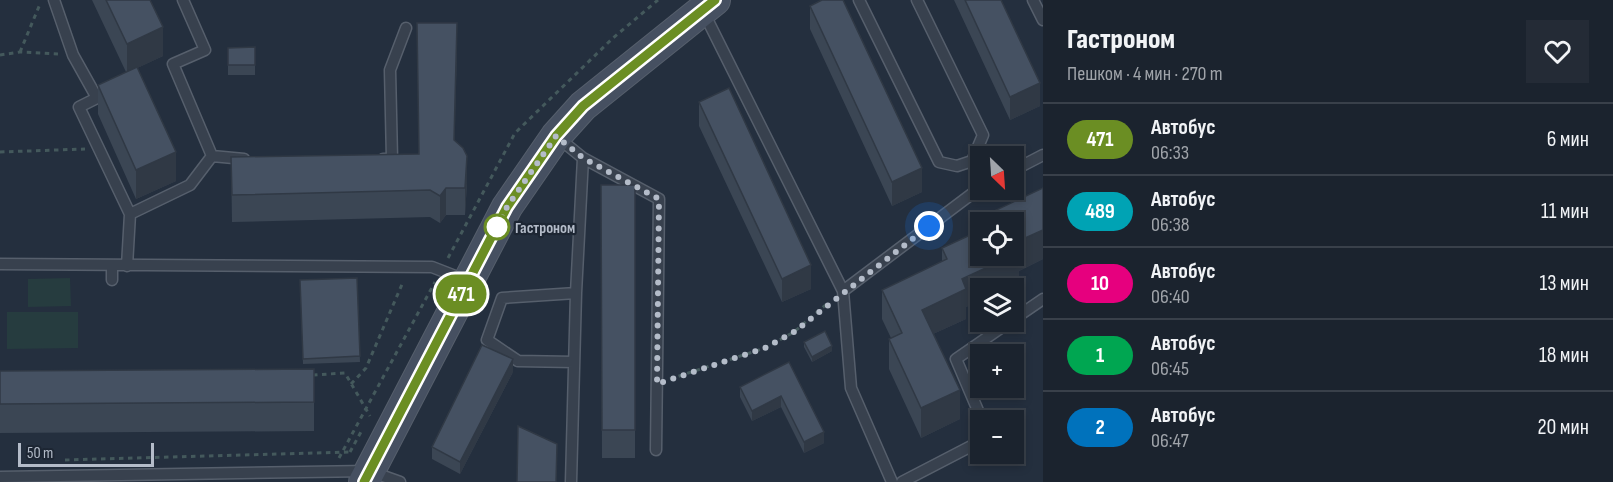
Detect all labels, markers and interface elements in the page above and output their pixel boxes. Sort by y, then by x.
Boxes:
button: heart [1526,20,1589,83]
text: Гастроном [1067,23,1175,56]
text: Пешком · 4 мин · 270 m [1067,62,1223,86]
text: Автобус [1151,114,1216,141]
text: 6 мин [1547,126,1589,153]
text: 471 [1087,127,1113,152]
text: 06:33 [1151,141,1189,165]
north arrow [970,146,1024,200]
map controls [970,146,1024,464]
text: Автобус [1151,186,1216,213]
text: 11 мин [1541,198,1589,225]
text: 489 [1085,199,1115,224]
your location [914,211,944,241]
button: locate [970,212,1024,266]
text: 06:38 [1151,213,1190,237]
marker: Гастроном [484,214,510,240]
place label: Гастроном [515,219,575,238]
text: Автобус [1151,258,1216,285]
text: 13 мин [1539,270,1589,297]
text: 10 [1091,271,1109,296]
line badge: 471 [426,274,496,314]
button: layers [970,278,1024,332]
text: 471 [448,282,474,307]
text: 06:40 [1151,285,1190,309]
text: Автобус [1151,330,1216,357]
text: 18 мин [1539,342,1589,369]
text: 1 [1096,343,1104,368]
button: + [970,344,1024,398]
text: 06:45 [1151,357,1189,381]
text: Автобус [1151,402,1216,429]
button: − [970,410,1024,464]
text: 20 мин [1537,414,1589,441]
text: 2 [1095,415,1105,440]
text: 06:47 [1151,429,1189,453]
scale bar [18,440,154,468]
text: 50 m [27,444,53,463]

